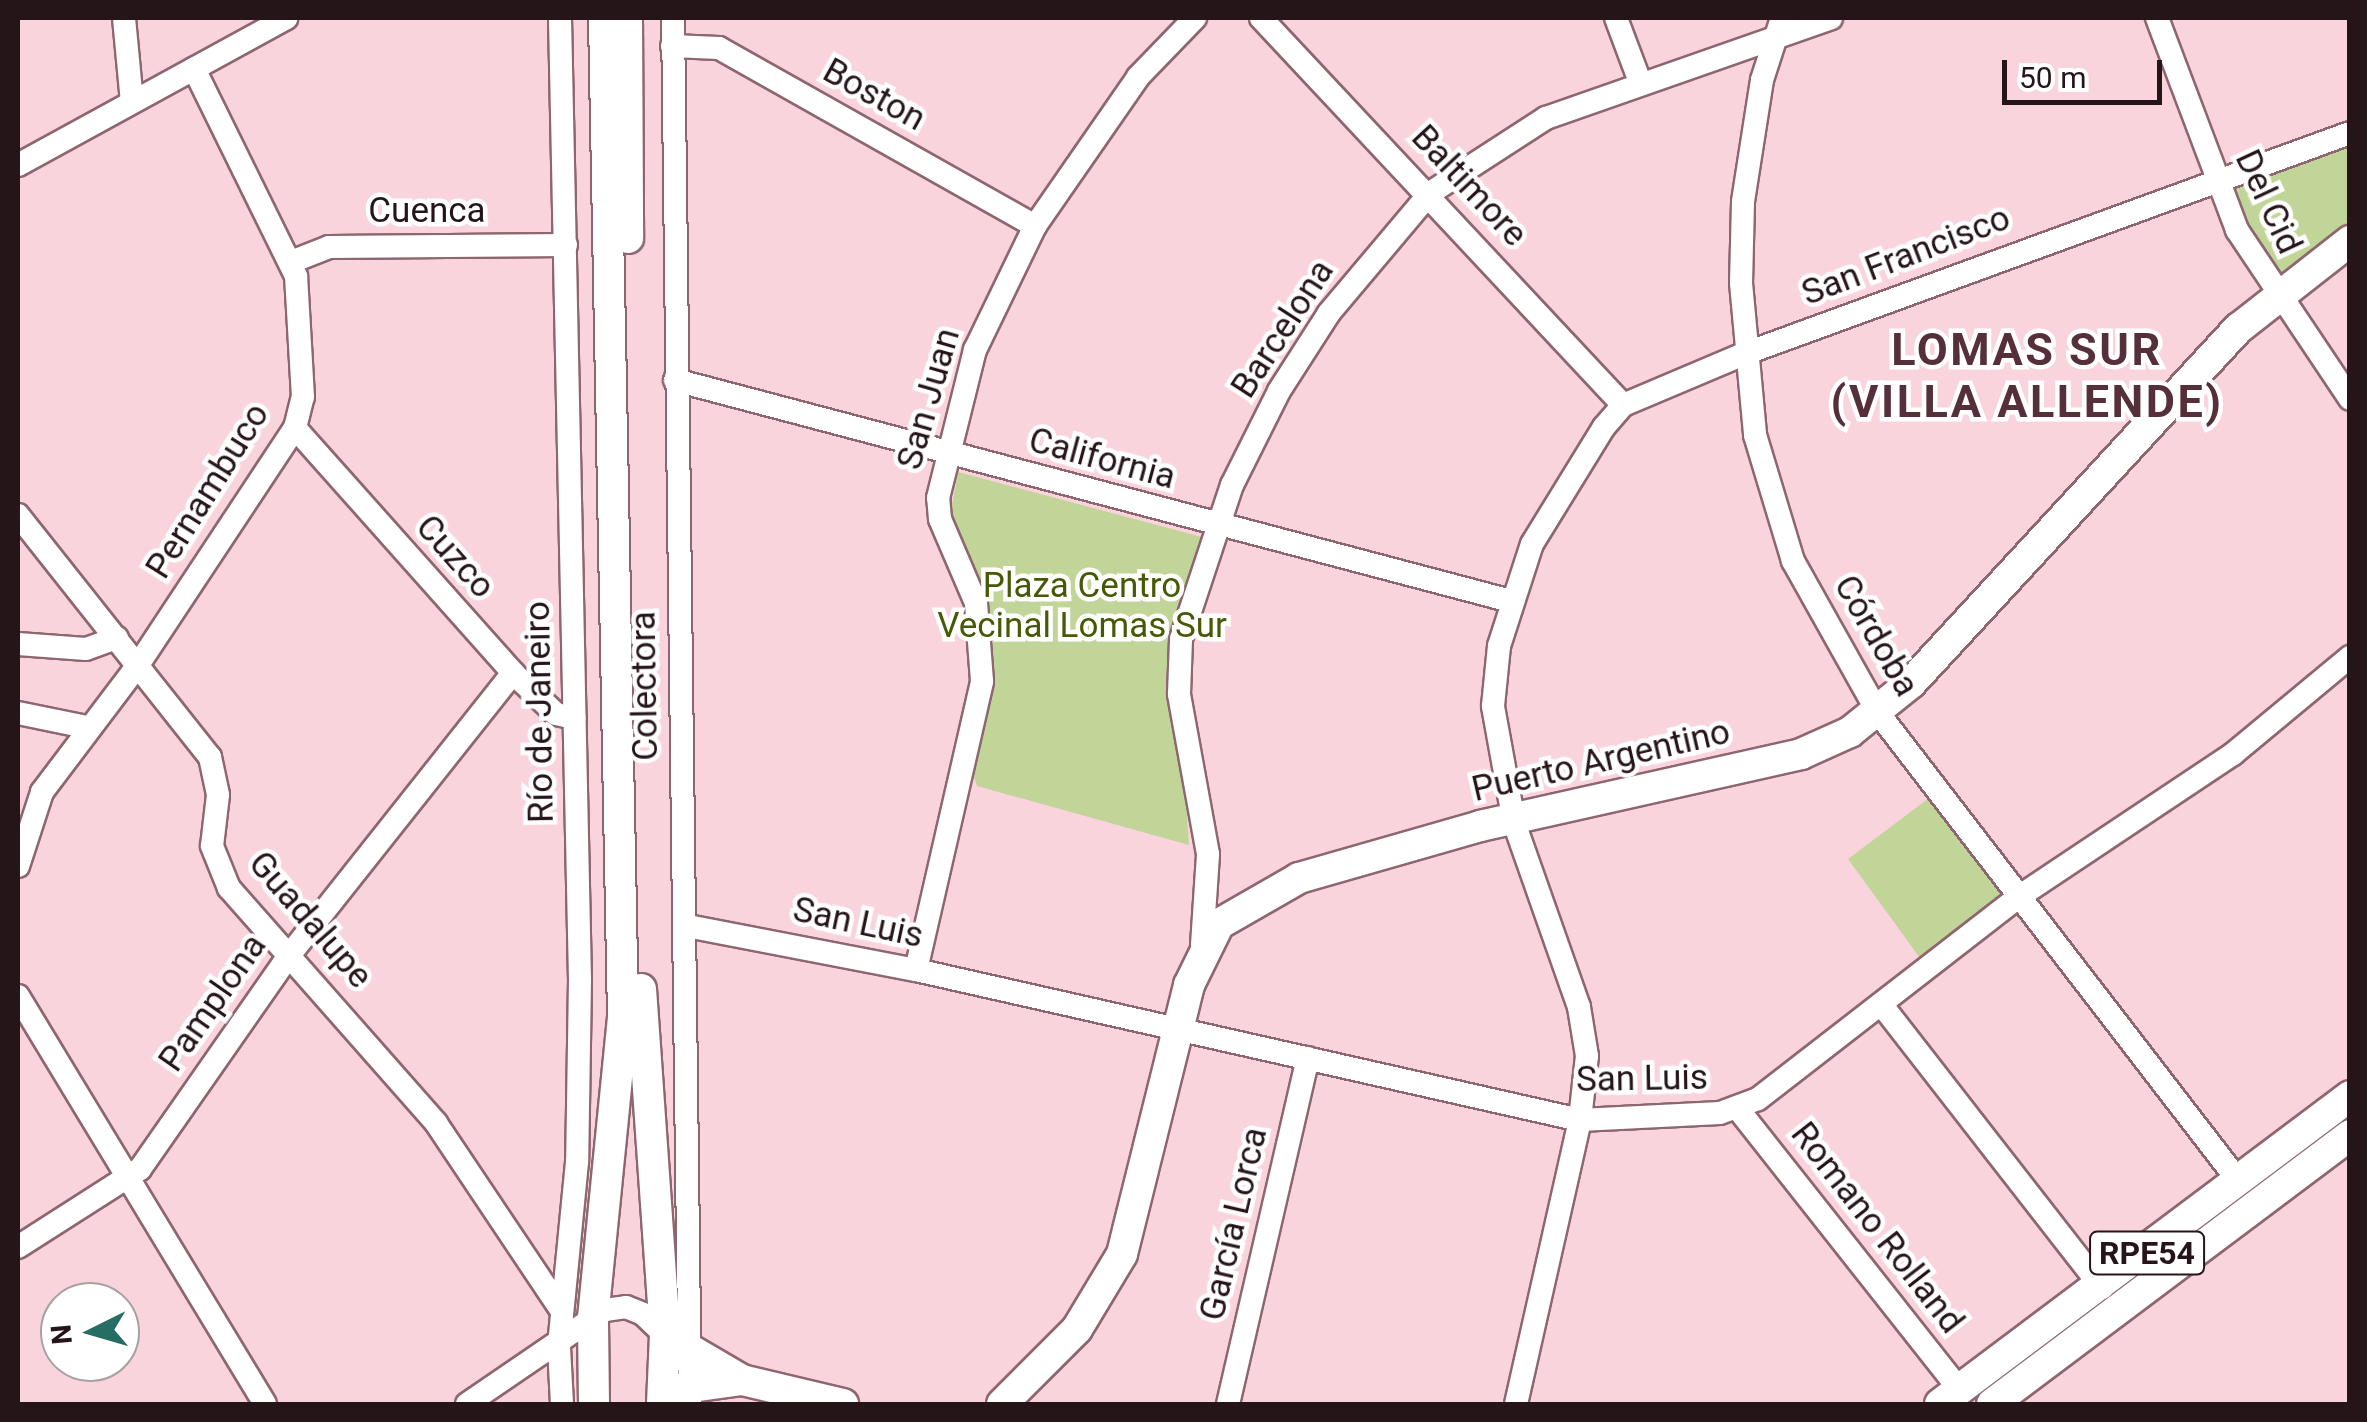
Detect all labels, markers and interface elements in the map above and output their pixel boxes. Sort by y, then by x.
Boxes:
scale bar [2007,40,2167,102]
street label: Boston [816,50,932,140]
text: 50 m [2019,60,2086,95]
street label: Baltimore [1402,117,1536,255]
street label: Del Cid [2226,143,2310,261]
street label: Cuenca [368,190,486,232]
street label: San Francisco [1796,197,2016,315]
street label: Barcelona [1223,252,1343,406]
district label: LOMAS SUR (VILLA ALLENDE) [1830,323,2224,429]
street label: San Juan [889,324,969,474]
street label: Pernambuco [138,396,278,586]
street label: California [1024,419,1180,499]
street label: Cuzco [407,507,503,607]
park label: Plaza Centro Vecinal Lomas Sur [937,565,1227,647]
street label: Córdoba [1825,568,1927,704]
street label: Río de Janeiro [517,601,563,823]
street label: Colectora [623,611,667,761]
street label: Puerto Argentino [1468,711,1734,811]
street label: Guadalupe [239,843,381,997]
street label: San Luis [789,889,927,957]
street label: Pamplona [150,926,276,1080]
street label: San Luis [1576,1057,1708,1101]
street label: Romano Rolland [1782,1114,1972,1342]
street label: García Lorca [1191,1123,1277,1325]
road number: RPE54 [2087,1226,2207,1280]
north arrow [40,1282,140,1382]
text: N [44,1323,79,1346]

